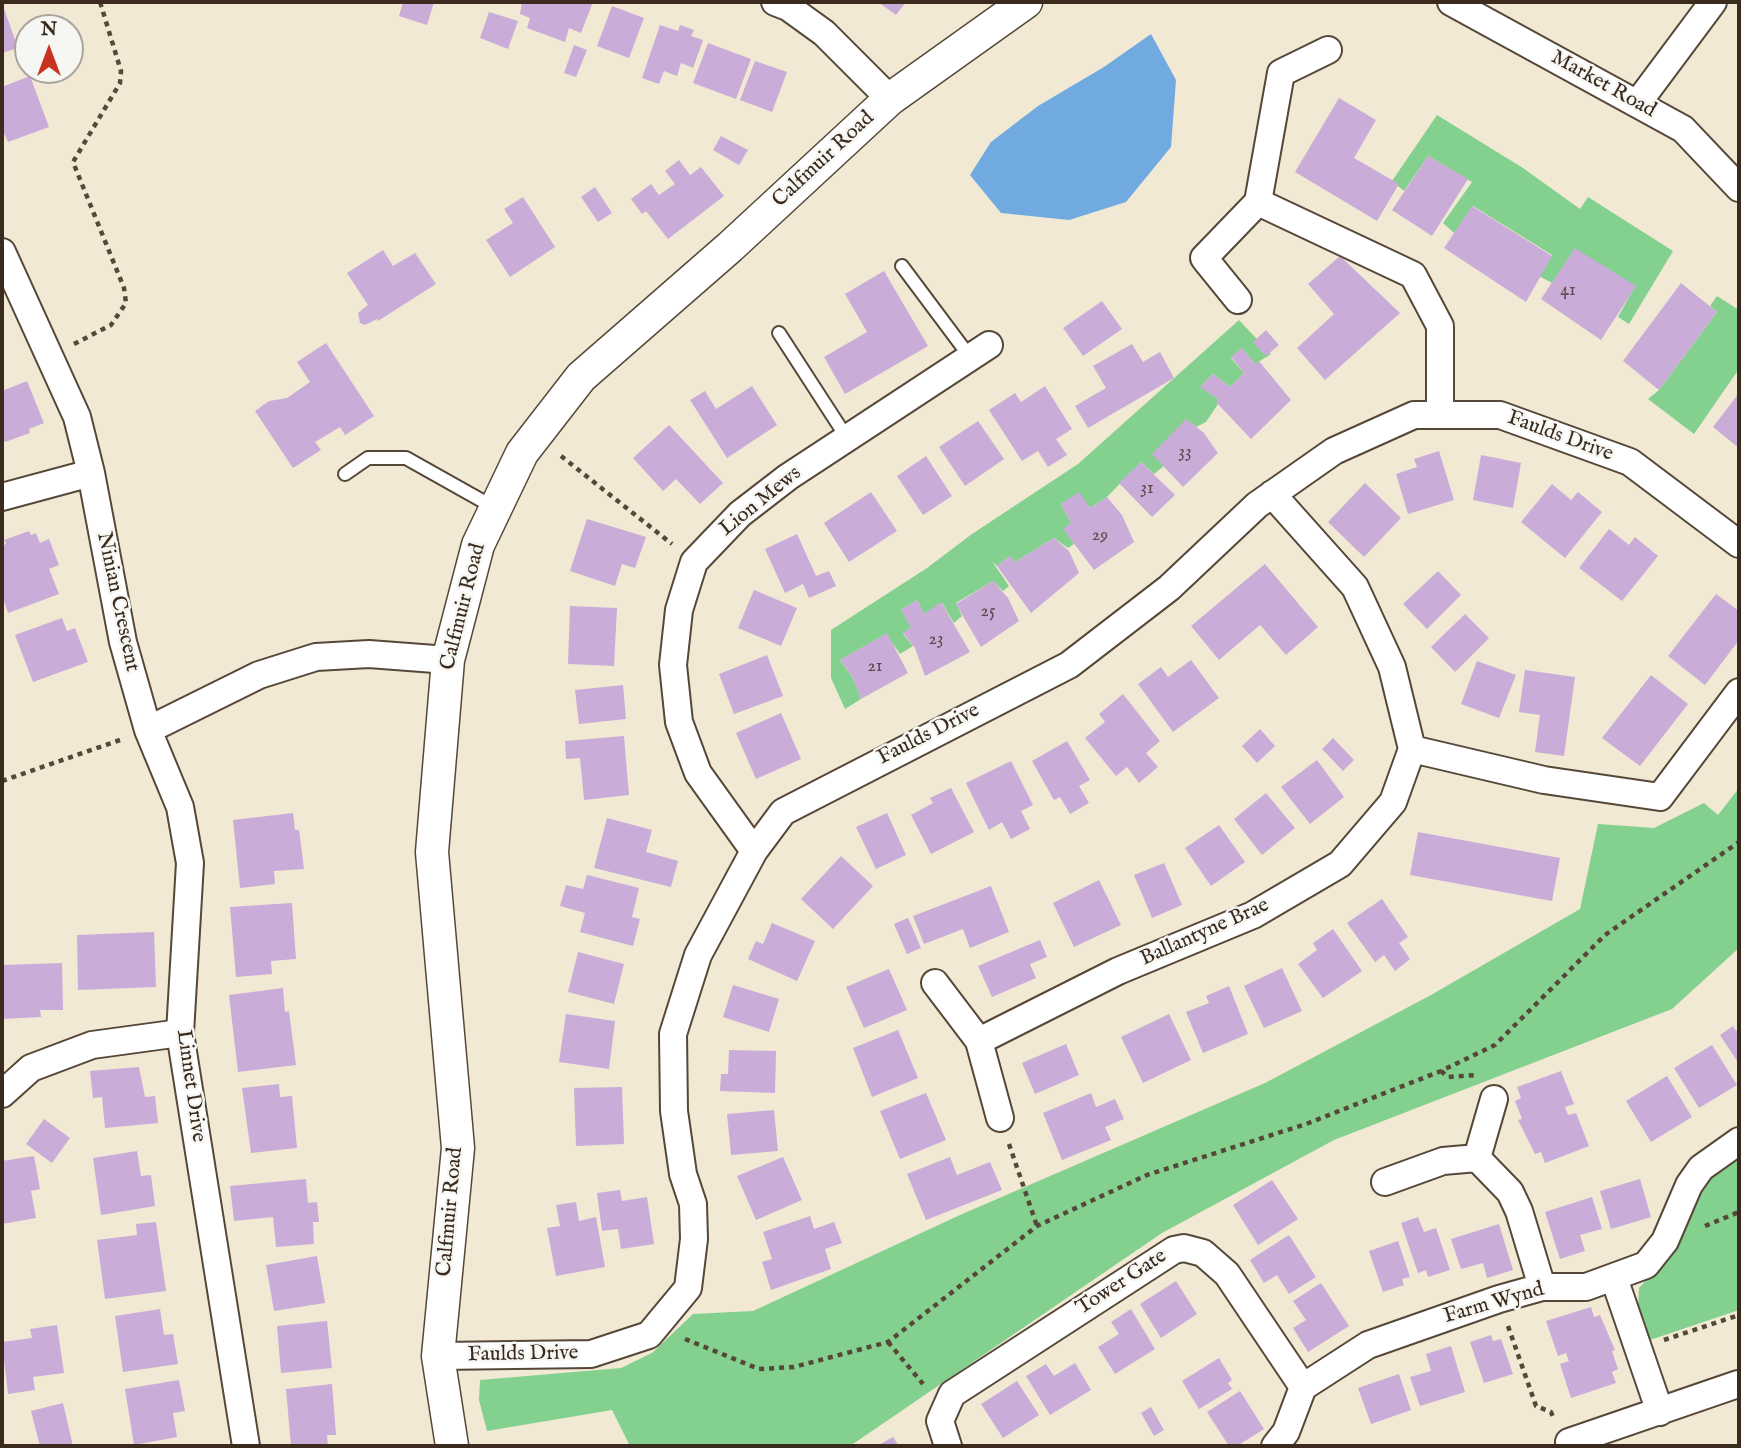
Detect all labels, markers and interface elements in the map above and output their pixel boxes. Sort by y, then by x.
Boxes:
north arrow [14,14,84,84]
text: N [41,18,57,42]
street label: Market Road [1546,46,1660,124]
street label: Calfmuir Road [768,107,880,213]
house number: 41 [1560,280,1576,302]
street label: Faulds Drive [1504,406,1616,468]
house number: 33 [1178,442,1192,464]
street label: Lion Mews [715,461,807,543]
house number: 31 [1140,478,1154,500]
house number: 29 [1092,525,1108,547]
street label: Ninian Crescent [90,530,144,674]
street label: Calfmuir Road [436,541,492,673]
house number: 25 [981,601,995,623]
house number: 23 [928,629,944,651]
house number: 21 [867,656,883,678]
street label: Faulds Drive [874,699,984,771]
street label: Ballantyne Brae [1137,893,1273,973]
street label: Linnet Drive [170,1028,210,1144]
street label: Calfmuir Road [433,1146,469,1278]
street label: Tower Gate [1072,1244,1172,1322]
street label: Farm Wynd [1441,1278,1547,1330]
street label: Faulds Drive [467,1341,579,1369]

